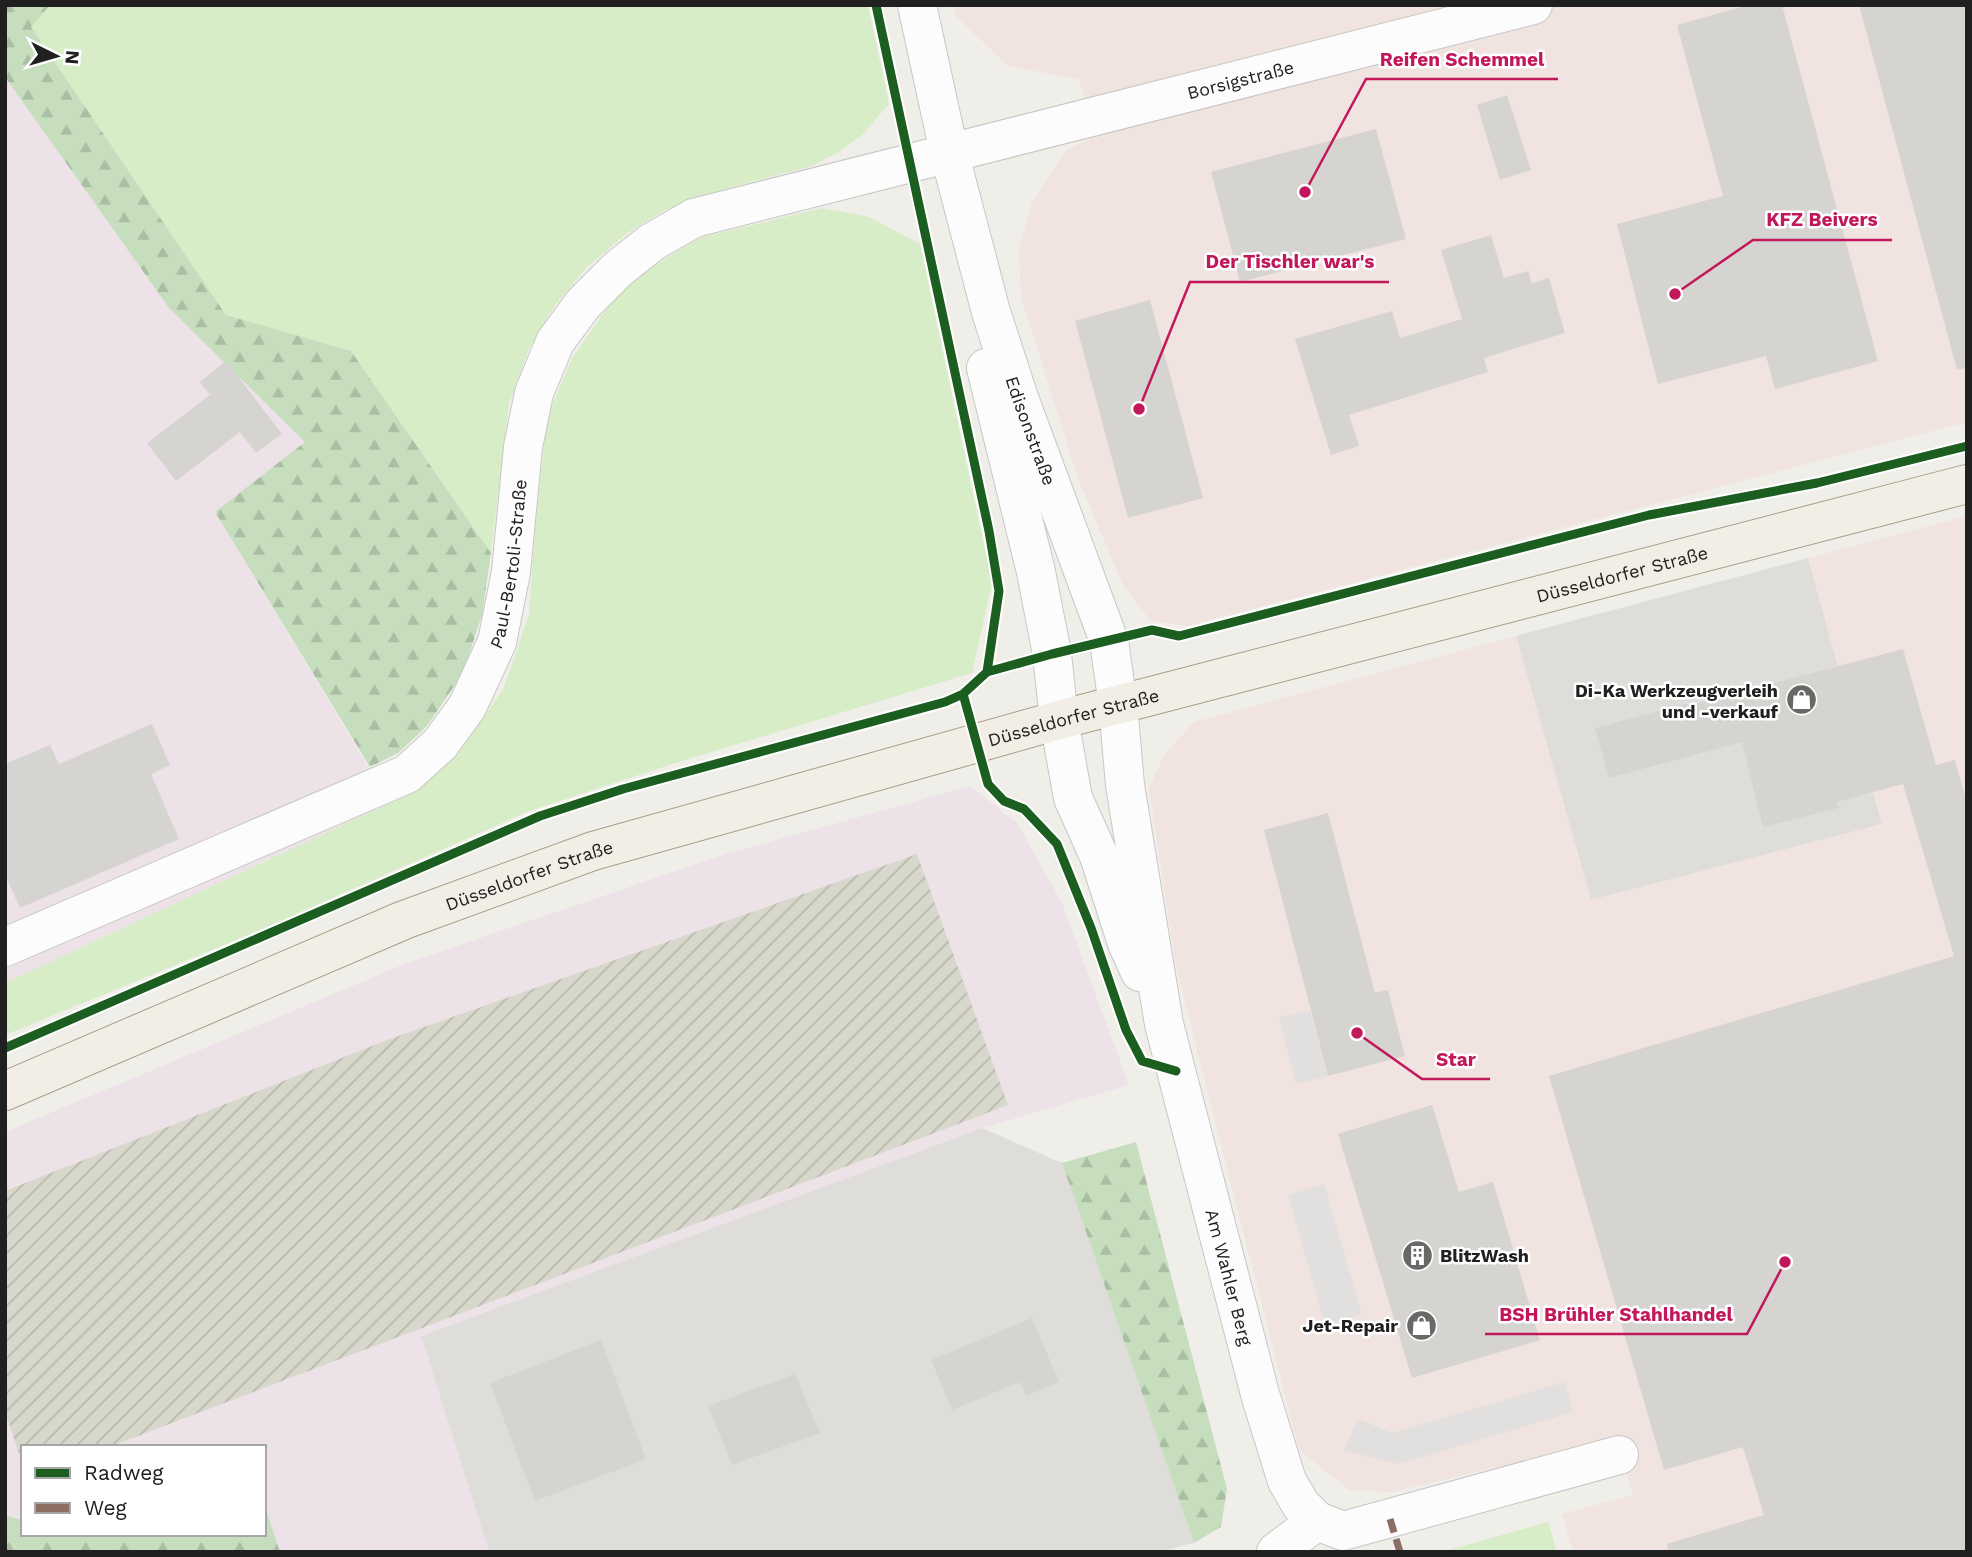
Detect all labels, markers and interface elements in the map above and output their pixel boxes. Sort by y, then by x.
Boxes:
north arrow [21,21,91,91]
callout: Reifen Schemmel [1366,39,1558,79]
text: Reifen Schemmel [1380,48,1545,71]
text: N [60,49,85,65]
street label: Borsigstraße [1185,56,1296,103]
callout: KFZ Beivers [1753,200,1892,240]
text: KFZ Beivers [1766,208,1878,231]
callout: Der Tischler war's [1190,242,1389,282]
text: Der Tischler war's [1205,250,1375,273]
street label: Edisonstraße [1002,373,1061,488]
street label: Paul-Bertoli-Straße [485,478,530,652]
street label: Düsseldorfer Straße [1534,541,1710,606]
place label: Di-Ka Werkzeugverleih und -verkauf [1575,680,1779,722]
shop icon: Di-Ka Werkzeugverleih und -verkauf [1784,683,1818,717]
street label: Düsseldorfer Straße [985,684,1161,750]
street label: Düsseldorfer Straße [442,835,615,915]
callout: Star [1422,1039,1490,1079]
text: Star [1436,1048,1477,1071]
street label: Am Wahler Berg [1202,1207,1258,1348]
building icon: BlitzWash [1400,1238,1434,1272]
place label: BlitzWash [1440,1245,1529,1266]
callout: BSH Brühler Stahlhandel [1485,1294,1747,1334]
text: BSH Brühler Stahlhandel [1499,1303,1733,1326]
shop icon: Jet-Repair [1404,1308,1438,1342]
place label: Jet-Repair [1302,1315,1398,1336]
legend [21,1445,266,1536]
text: Radweg [84,1460,164,1485]
text: Weg [84,1495,128,1520]

